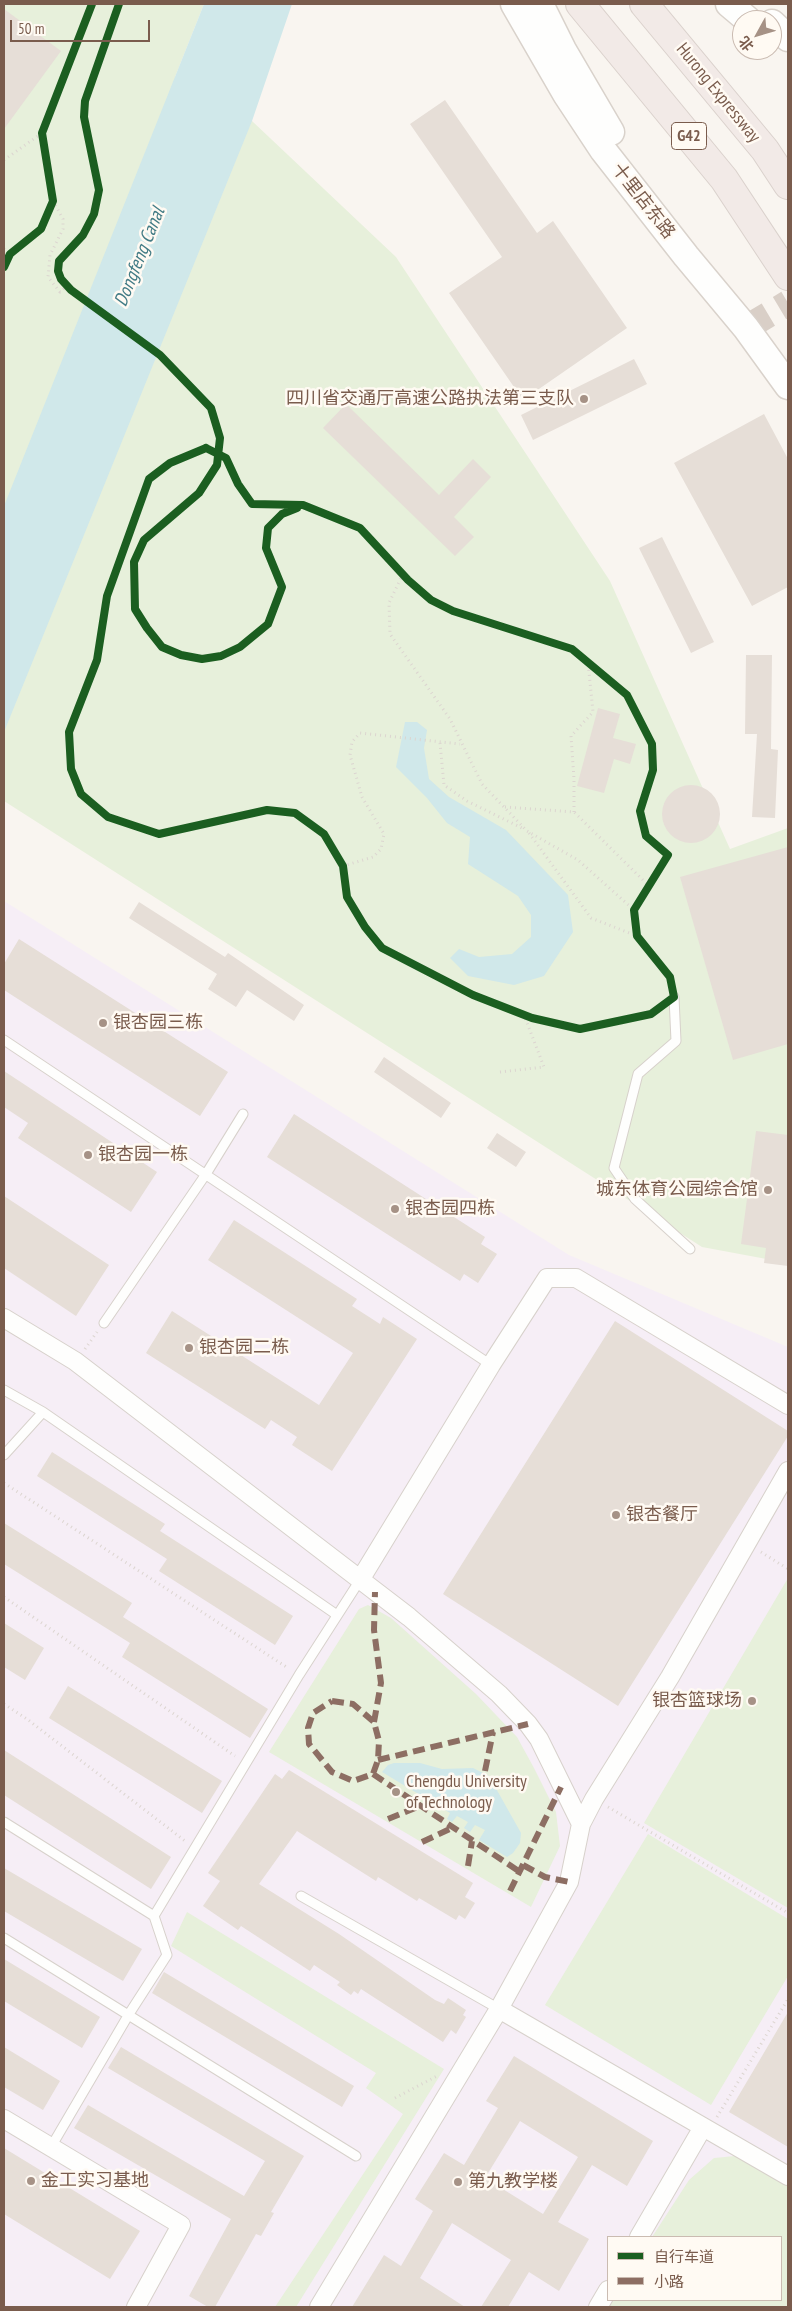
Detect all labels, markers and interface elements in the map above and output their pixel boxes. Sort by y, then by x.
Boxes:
scale bar [12,10,152,42]
north arrow [732,10,782,60]
text: 50 m [18,19,44,38]
text: 北 [735,33,758,55]
street label: Hurong Expressway [671,39,765,147]
road number: G42 [672,122,706,150]
street label: 十里店东路 [607,159,679,243]
water label: Dongfeng Canal [110,204,170,310]
place label: 四川省交通厅高速公路执法第三支队 [286,388,574,410]
marker: 四川省交通厅高速公路执法第三支队 [578,393,590,405]
place label: 银杏园三栋 [113,1012,203,1034]
marker: 银杏园三栋 [97,1017,109,1029]
place label: 银杏园一栋 [98,1144,188,1166]
marker: 银杏园一栋 [82,1149,94,1161]
place label: 城东体育公园综合馆 [596,1179,758,1201]
marker: 城东体育公园综合馆 [762,1184,774,1196]
place label: 银杏园四栋 [405,1198,495,1220]
marker: 银杏园四栋 [389,1203,401,1215]
place label: 银杏园二栋 [199,1337,289,1359]
marker: 银杏园二栋 [183,1342,195,1354]
place label: 银杏餐厅 [626,1504,698,1526]
marker: 银杏餐厅 [610,1509,622,1521]
place label: 银杏篮球场 [652,1690,742,1712]
marker: 银杏篮球场 [746,1695,758,1707]
place label: Chengdu University of Technology [406,1771,527,1814]
marker: Chengdu University of Technology [390,1786,402,1798]
place label: 金工实习基地 [41,2170,149,2192]
place label: 第九教学楼 [468,2171,558,2193]
marker: 金工实习基地 [25,2175,37,2187]
marker: 第九教学楼 [452,2176,464,2188]
legend [607,2236,782,2301]
text: 自行车道 [654,2247,714,2266]
text: 小路 [654,2272,684,2291]

